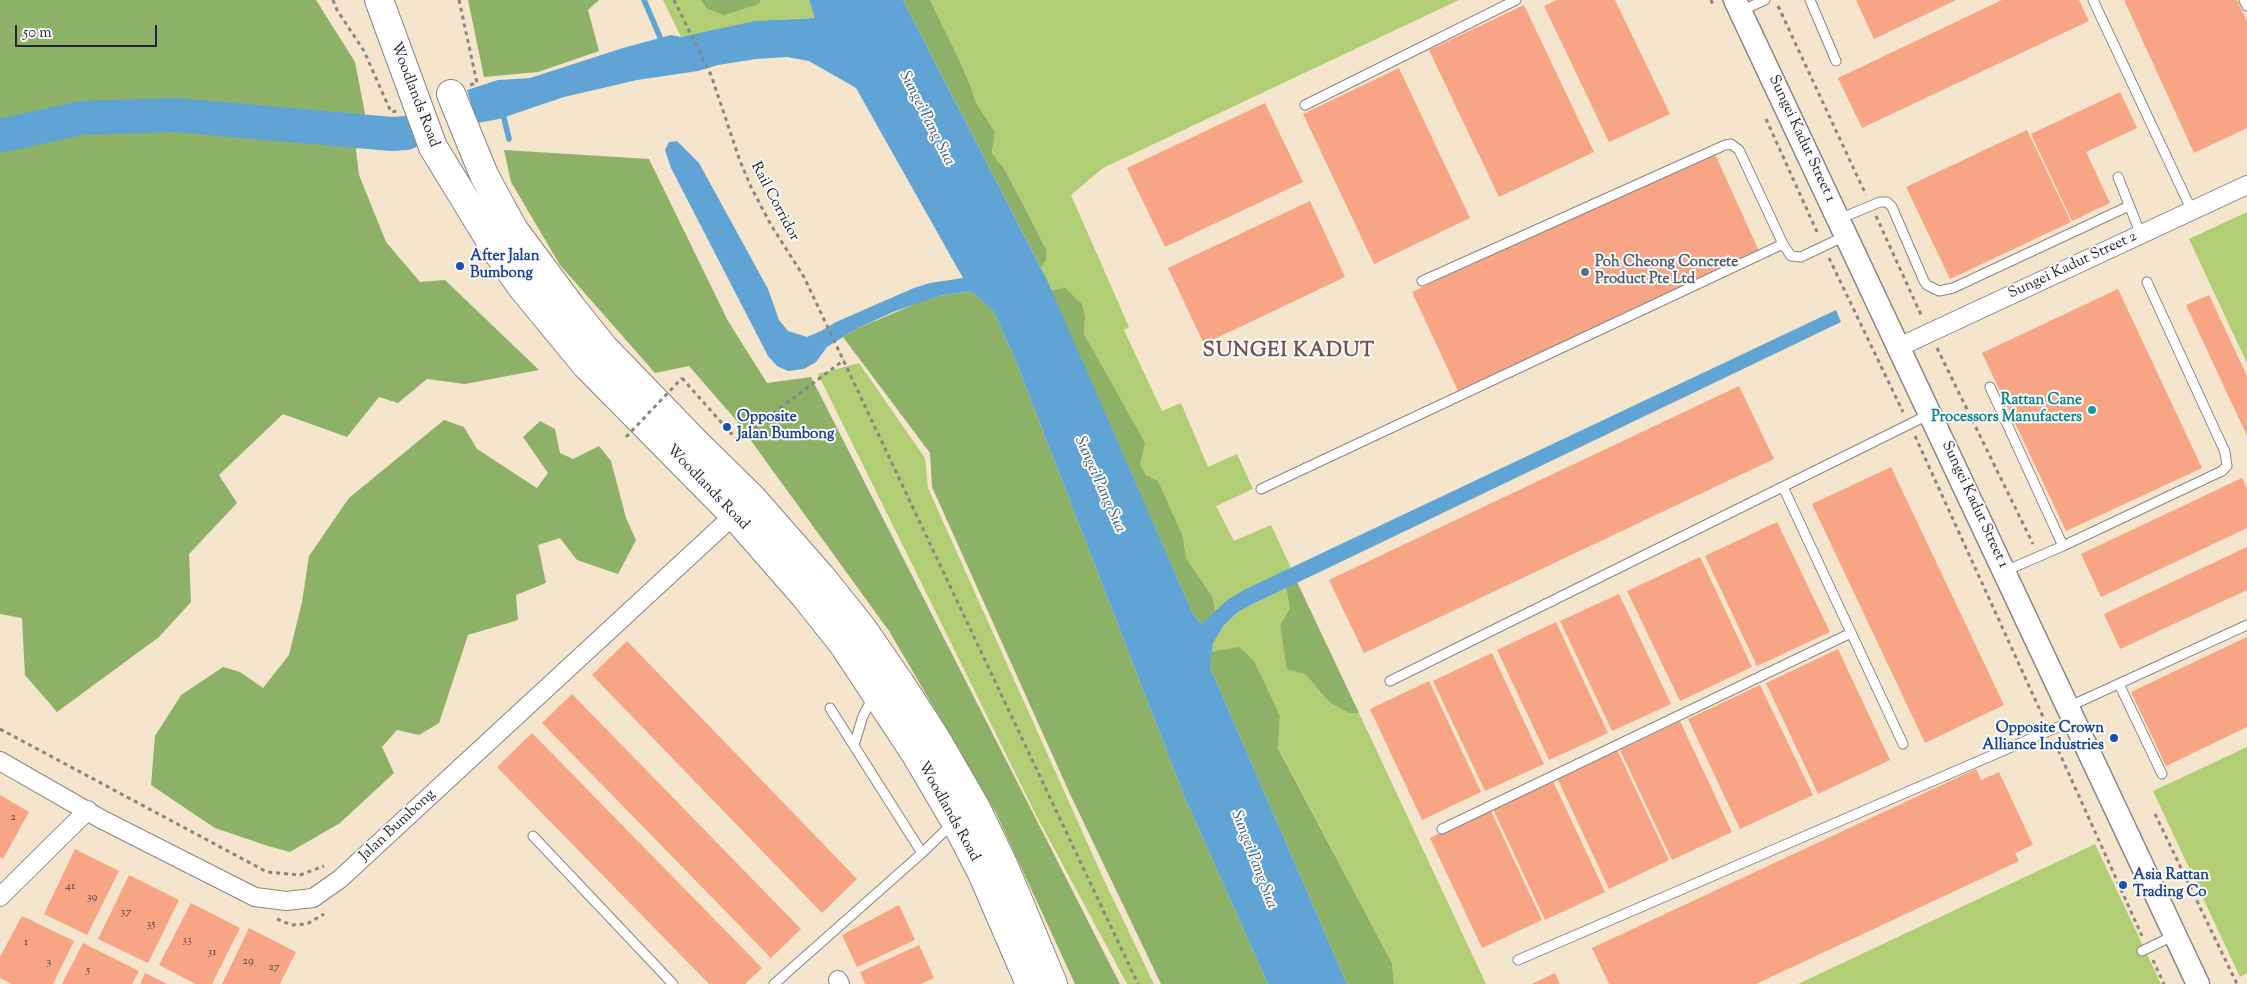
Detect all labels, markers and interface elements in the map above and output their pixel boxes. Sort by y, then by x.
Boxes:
scale bar [18,15,160,47]
text: 50 m [23,23,52,44]
street label: Woodlands Road [386,40,442,150]
water label: Sungei Pang Sua [894,68,958,170]
street label: Sungei Kadut Street 1 [1764,73,1838,205]
street label: Rail Corridor [746,159,802,245]
street label: Sungei Kadut Street 2 [2006,228,2140,304]
place label: After Jalan Bumbong [470,248,540,283]
place label: Poh Cheong Concrete Product Pte Ltd [1595,254,1738,289]
marker: After Jalan Bumbong [454,260,466,272]
marker: Poh Cheong Concrete Product Pte Ltd [1579,266,1591,278]
district label: SUNGEI KADUT [1201,341,1377,365]
place label: Rattan Cane Processors Manufacters [1931,392,2082,427]
marker: Rattan Cane Processors Manufacters [2086,404,2098,416]
place label: Opposite Jalan Bumbong [737,409,834,444]
marker: Opposite Jalan Bumbong [721,421,733,433]
water label: Sungei Pang Sua [1069,434,1129,536]
street label: Sungei Kadut Street 1 [1937,439,2011,571]
street label: Woodlands Road [662,442,752,534]
place label: Opposite Crown Alliance Industries [1982,720,2104,755]
marker: Opposite Crown Alliance Industries [2108,732,2120,744]
street label: Woodlands Road [913,759,983,865]
street label: Jalan Bumbong [356,786,440,866]
water label: Sungei Pang Sua [1225,808,1281,912]
house number: 2 [10,811,16,825]
place label: Asia Rattan Trading Co [2133,867,2209,902]
marker: Asia Rattan Trading Co [2117,879,2129,891]
house number: 41 [65,880,75,894]
house number: 39 [87,891,97,905]
house number: 37 [121,906,131,920]
house number: 35 [147,918,155,932]
house number: 33 [182,934,192,948]
house number: 1 [24,936,28,950]
house number: 31 [208,946,216,960]
house number: 29 [242,955,254,969]
house number: 3 [47,956,51,970]
house number: 27 [268,961,280,975]
house number: 5 [86,964,90,978]

